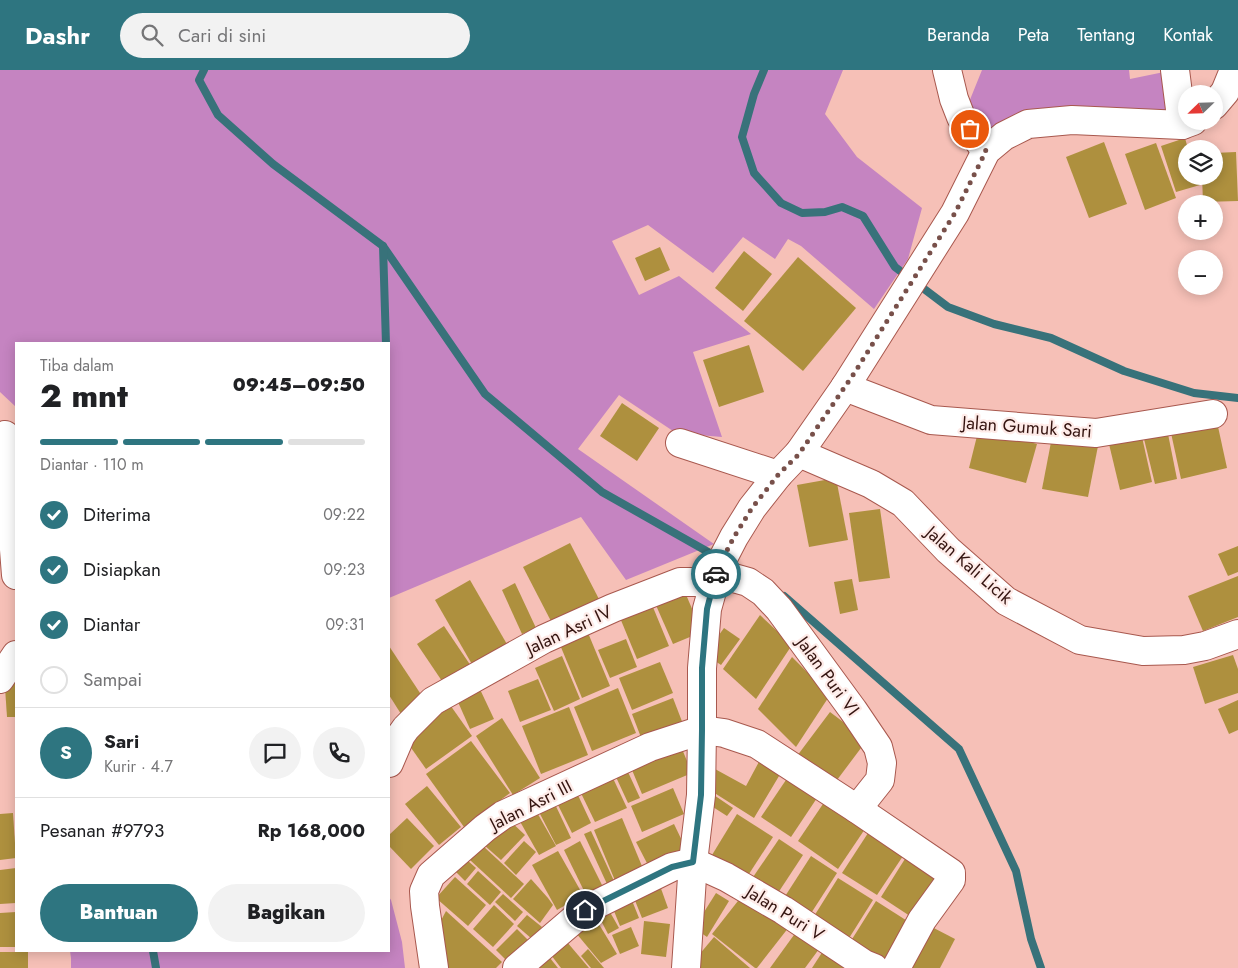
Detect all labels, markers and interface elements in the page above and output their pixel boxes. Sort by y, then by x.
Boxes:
search box [120,13,470,58]
text: Dashr [25,18,90,53]
icon: search [138,21,166,49]
text: Cari di sini [178,22,266,49]
text: Beranda [927,22,990,48]
text: Peta [1018,22,1049,48]
text: Tentang [1077,22,1135,48]
text: Kontak [1163,22,1213,48]
north arrow [1178,85,1222,130]
map controls [1178,85,1223,295]
pin [949,108,991,150]
icon: bag [956,115,984,143]
button: layers [1178,140,1223,185]
button: + [1178,195,1223,240]
button: − [1178,250,1223,295]
text: Tiba dalam [40,354,114,377]
text: 09:45–09:50 [233,371,365,398]
text: 2 mnt [40,373,128,419]
street label: Jalan Gumuk Sari [959,409,1093,445]
text: Diantar · 110 m [40,453,144,476]
icon: check [40,501,68,529]
text: Diterima [83,501,151,528]
text: 09:22 [323,503,365,526]
street label: Jalan Kali Licik [918,519,1018,610]
courier [691,549,741,599]
icon: check [40,556,68,584]
text: Disiapkan [83,556,161,583]
text: 09:23 [324,558,365,581]
icon: car [702,560,730,588]
street label: Jalan Asri IV [520,599,616,662]
icon: check [40,611,68,639]
text: Diantar [83,611,140,638]
text: 09:31 [325,613,365,636]
street label: Jalan Puri VI [789,629,866,721]
text: Sampai [83,666,142,693]
button: chat [249,727,301,779]
button: phone [313,727,365,779]
text: Sari [104,728,139,755]
text: S [60,739,72,766]
text: Kurir · 4.7 [104,755,173,778]
street label: Jalan Asri III [484,773,577,838]
text: Pesanan #9793 [40,817,164,844]
text: Rp 168,000 [257,817,365,844]
street label: Jalan Puri V [739,878,829,947]
button: Bantuan [40,884,198,942]
button: Bagikan [208,884,365,942]
pin [564,889,606,931]
icon: home [571,896,599,924]

